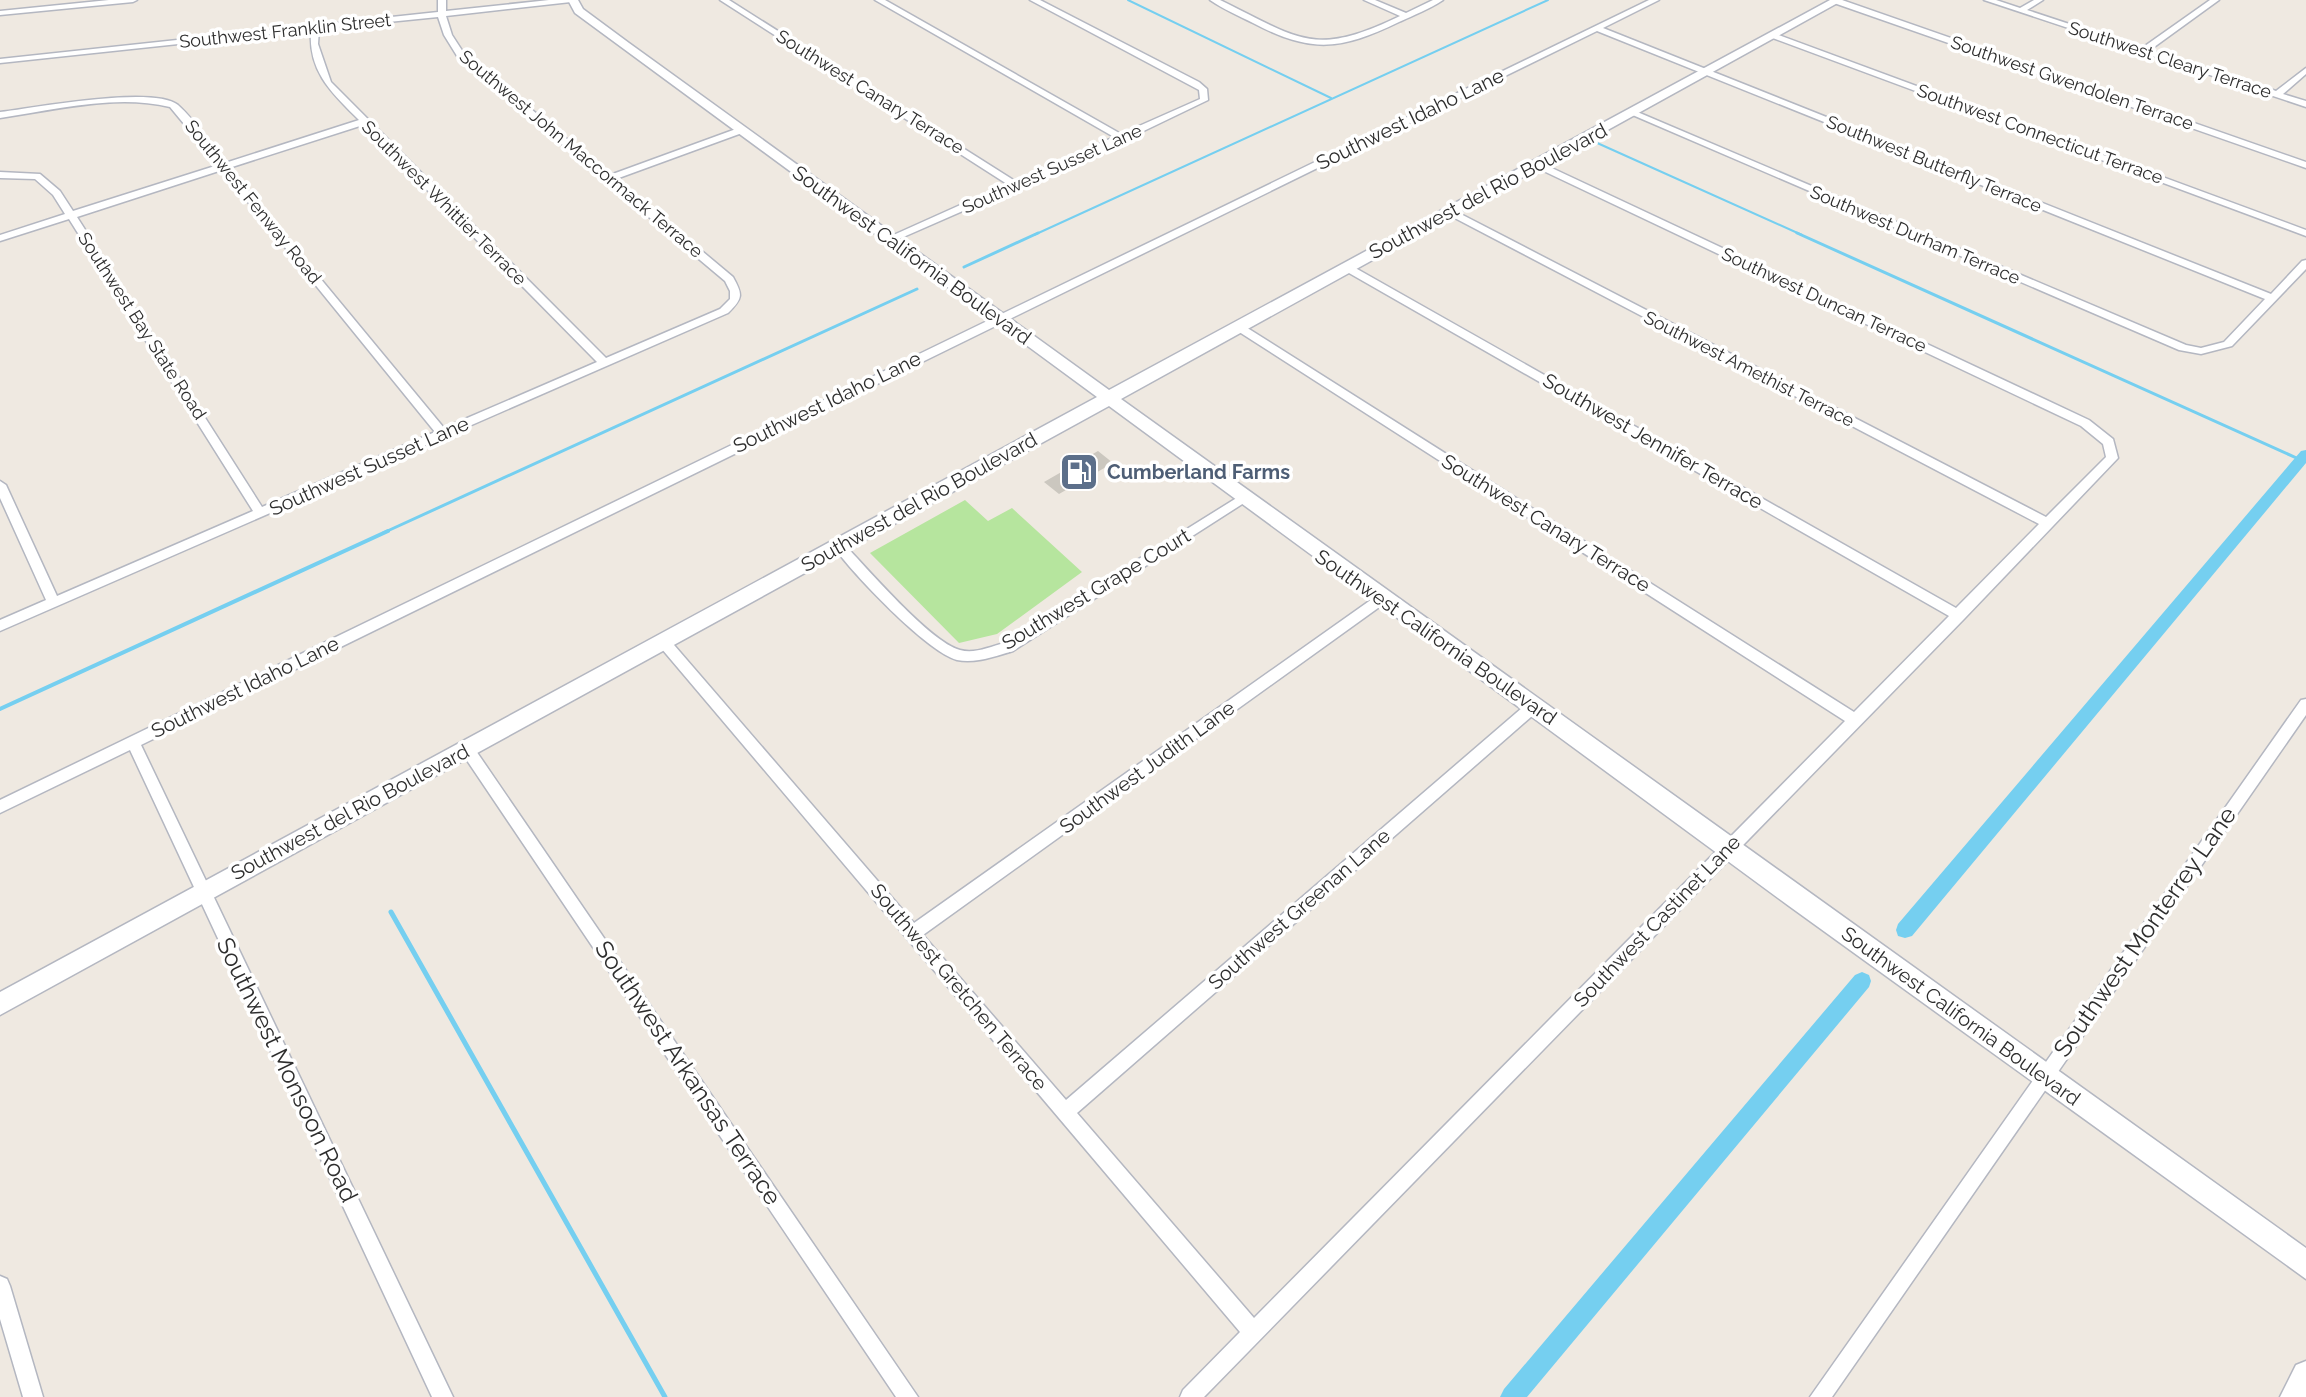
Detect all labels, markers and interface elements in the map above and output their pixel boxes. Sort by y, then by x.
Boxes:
street label: Southwest Franklin Street [178,9,392,52]
street label: Southwest Cleary Terrace [2066,17,2275,102]
street label: Southwest Canary Terrace [773,25,968,158]
street label: Southwest Gwendolen Terrace [1948,31,2197,134]
street label: Southwest John Maccormack Terrace [455,45,708,262]
street label: Southwest Idaho Lane [1312,63,1508,175]
street label: Southwest Connecticut Terrace [1914,79,2166,188]
street label: Southwest Butterfly Terrace [1824,111,2045,217]
street label: Southwest Fenway Road [181,116,326,288]
street label: Southwest Whittier Terrace [358,116,531,290]
street label: Southwest del Rio Boulevard [1365,118,1611,264]
street label: Southwest Susset Lane [959,119,1145,218]
street label: Southwest California Boulevard [788,160,1036,350]
street label: Southwest Durham Terrace [1807,181,2024,289]
street label: Southwest Bay State Road [74,228,211,423]
street label: Southwest Duncan Terrace [1719,243,1930,356]
street label: Southwest Amethist Terrace [1641,306,1858,431]
street label: Southwest Idaho Lane [729,346,925,458]
street label: Southwest Jennifer Terrace [1539,368,1767,514]
street label: Southwest Susset Lane [266,411,473,521]
street label: Southwest del Rio Boulevard [797,427,1041,577]
street label: Southwest Canary Terrace [1437,449,1655,597]
fuel station icon: Cumberland Farms [1058,451,1100,493]
place label: Cumberland Farms [1107,460,1290,484]
street label: Southwest Grape Court [997,523,1195,655]
street label: Southwest California Boulevard [1311,544,1561,730]
street label: Southwest Idaho Lane [147,631,343,743]
street label: Southwest Judith Lane [1055,695,1239,838]
street label: Southwest del Rio Boulevard [227,739,473,885]
street label: Southwest Monterrey Lane [2047,801,2242,1062]
street label: Southwest Greenan Lane [1203,823,1395,994]
street label: Southwest Castinet Lane [1569,830,1746,1012]
street label: Southwest Gretchen Terrace [866,879,1053,1095]
street label: Southwest California Boulevard [1837,921,2085,1111]
street label: Southwest Monsoon Road [211,933,364,1207]
street label: Southwest Arkansas Terrace [589,935,788,1210]

